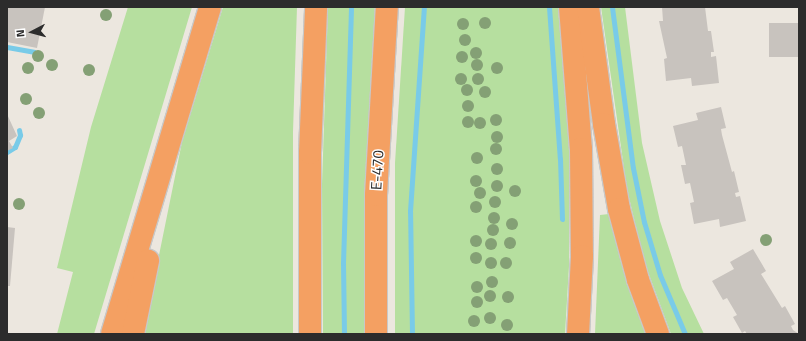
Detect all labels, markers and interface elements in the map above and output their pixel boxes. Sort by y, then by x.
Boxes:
north arrow [12,12,52,52]
text: N [12,29,28,38]
street label: E-470 [367,150,387,190]

